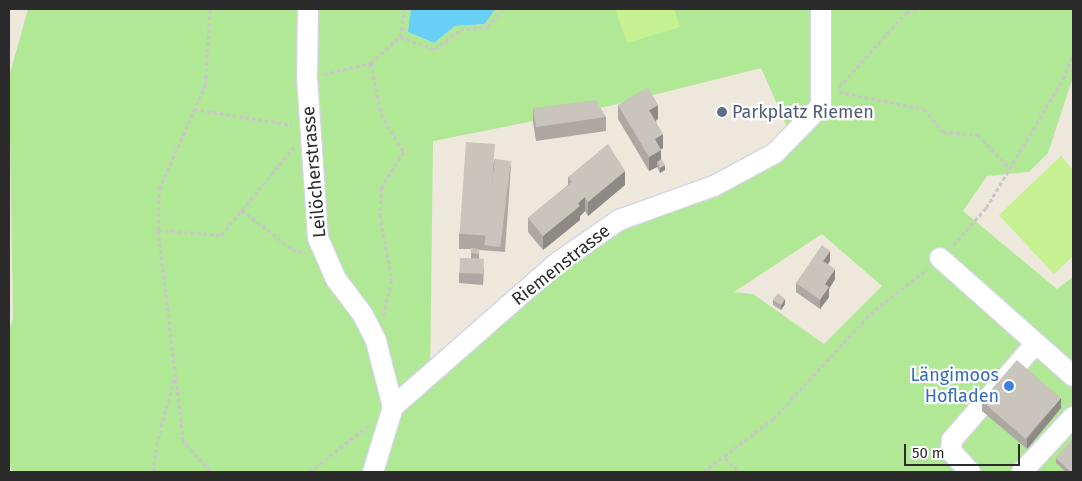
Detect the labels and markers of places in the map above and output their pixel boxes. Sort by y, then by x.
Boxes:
place label: Parkplatz Riemen [732,101,874,123]
marker: Parkplatz Riemen [716,106,728,118]
place label: Längimoos Hofladen [911,365,999,408]
marker: Längimoos Hofladen [1003,380,1015,392]

